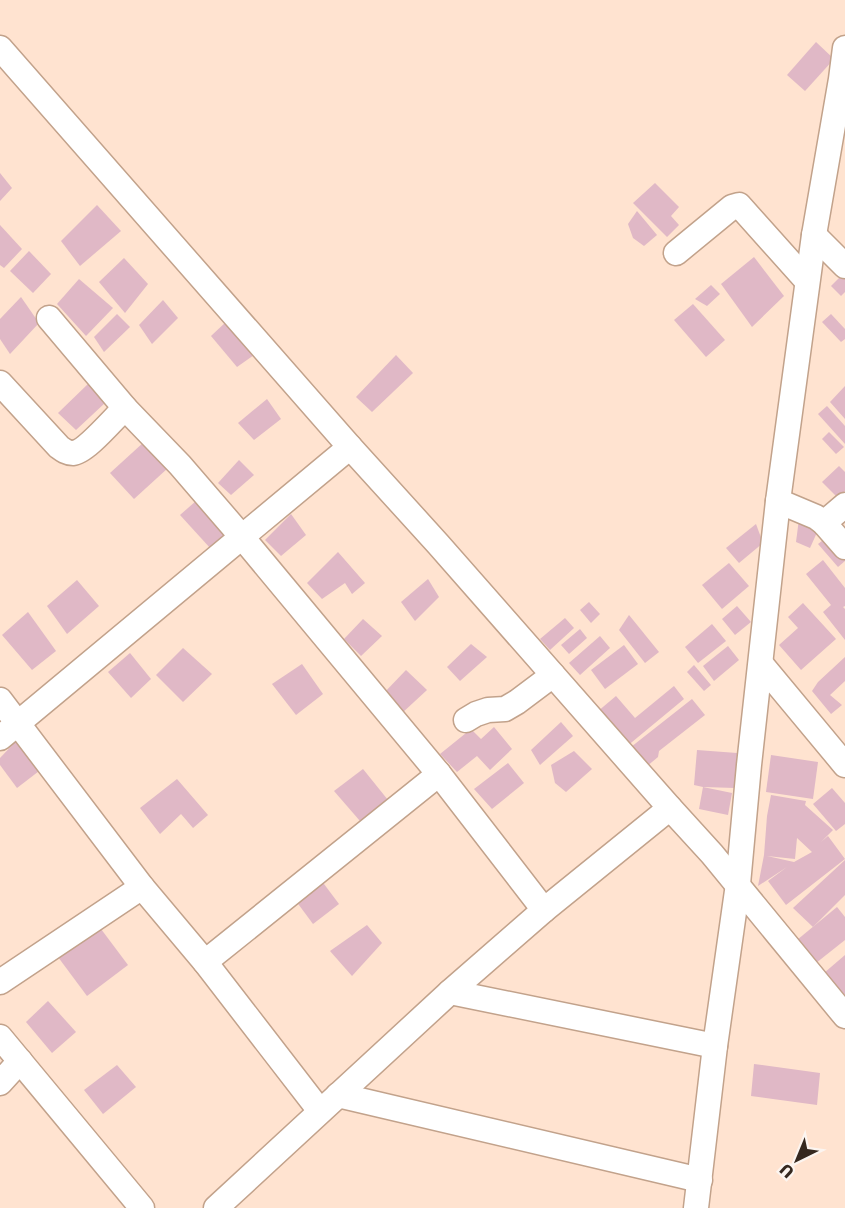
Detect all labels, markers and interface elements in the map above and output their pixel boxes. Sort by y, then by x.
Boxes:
north arrow [767,1130,827,1190]
text: U [776,1159,798,1182]

